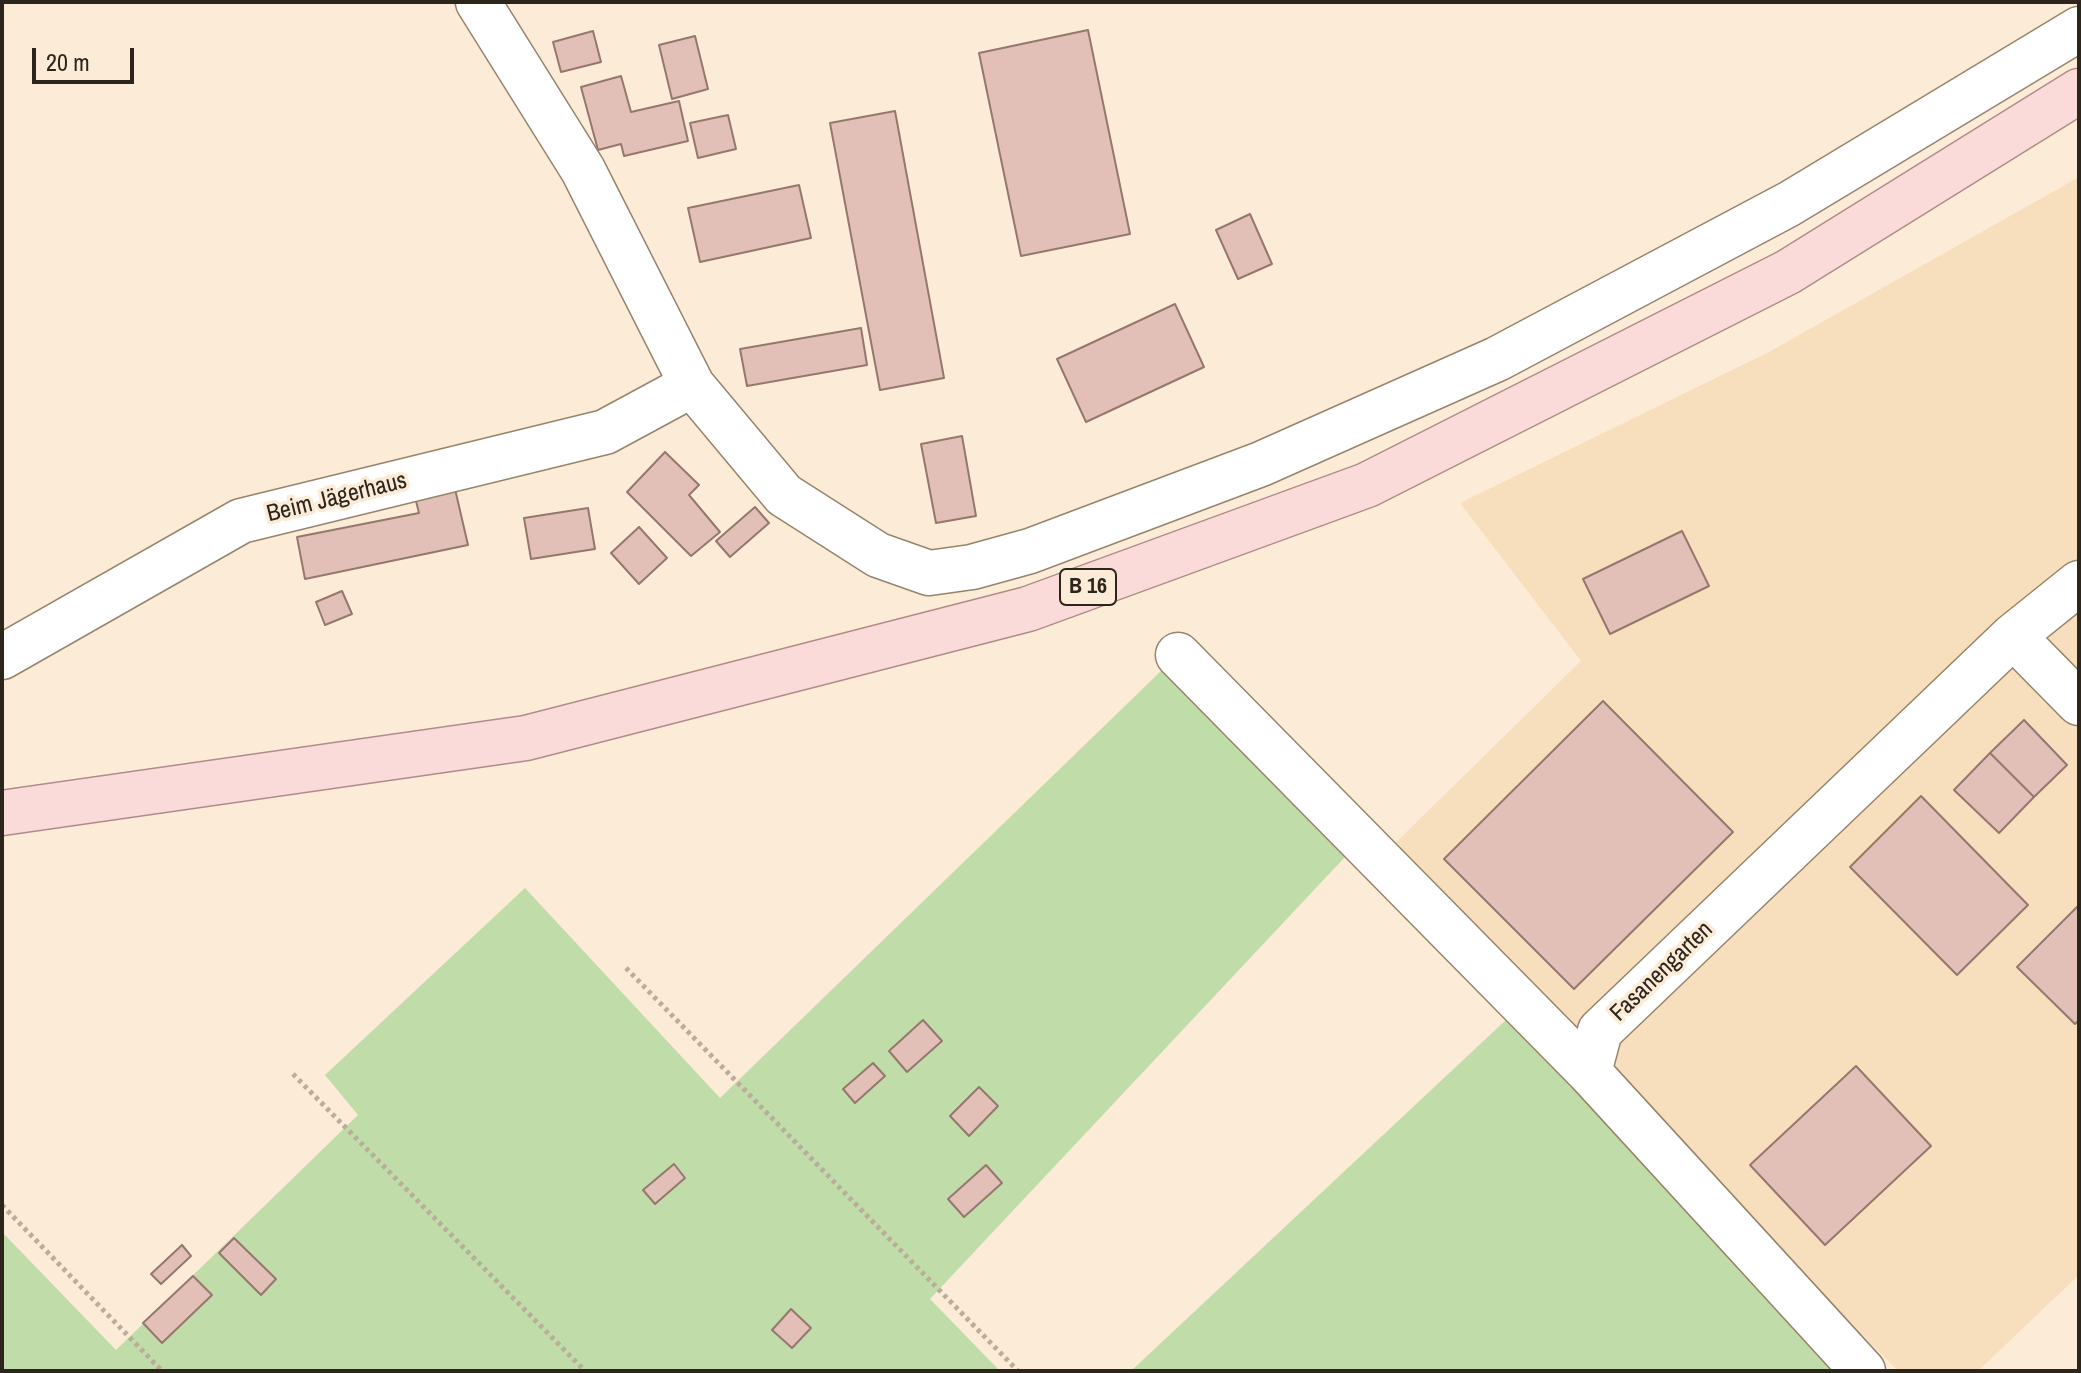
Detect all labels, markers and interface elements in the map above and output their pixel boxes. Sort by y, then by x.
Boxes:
scale bar [36,32,138,82]
text: 20 m [46,46,90,78]
street label: Beim Jägerhaus [264,467,410,529]
road number: B 16 [1060,569,1116,605]
street label: Fasanengarten [1605,916,1719,1028]

